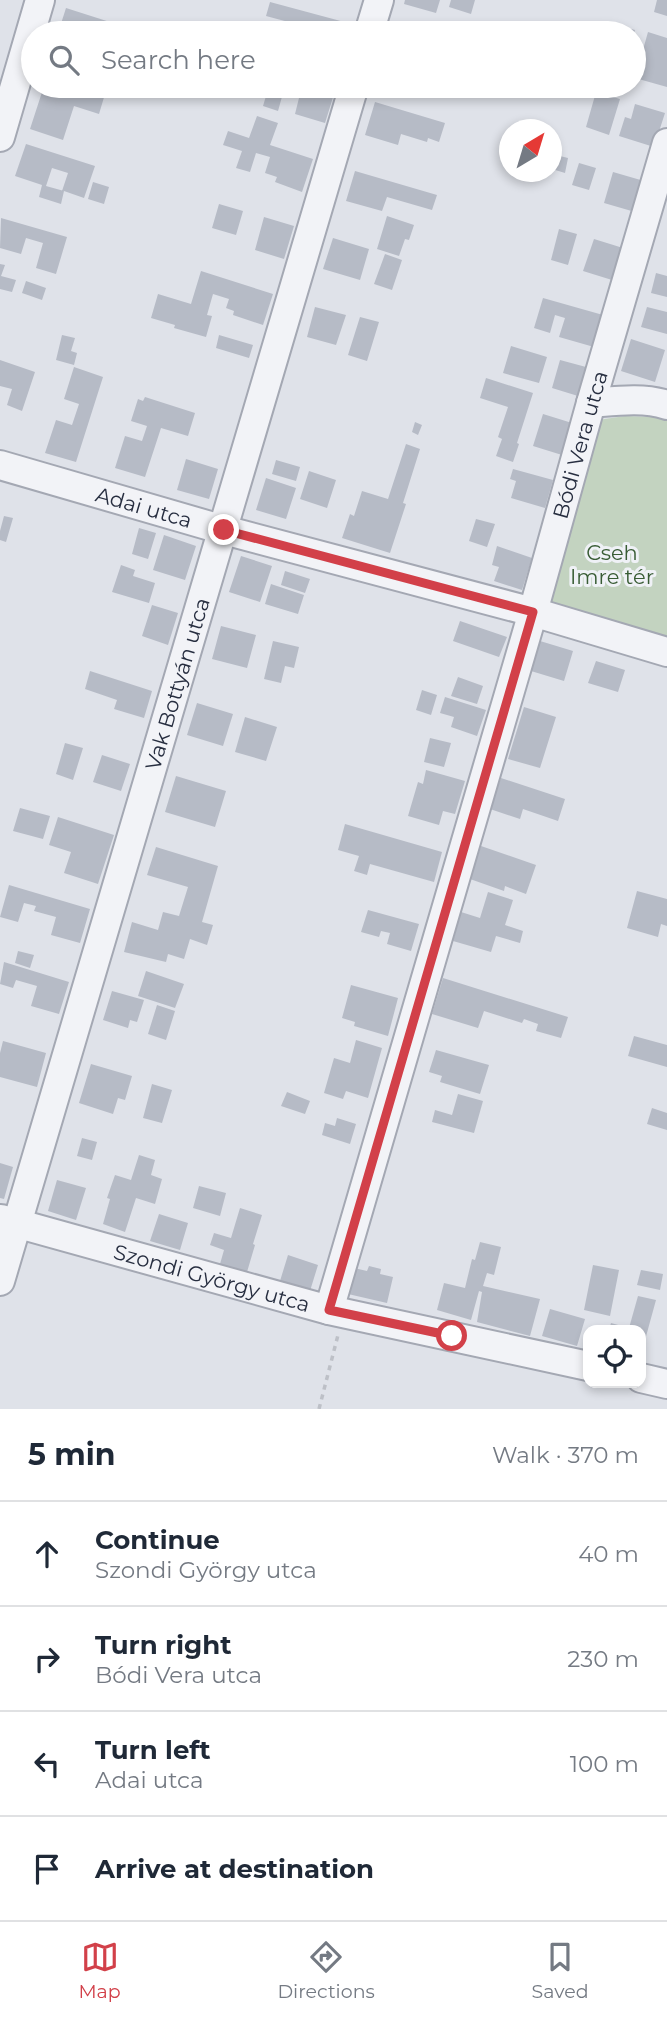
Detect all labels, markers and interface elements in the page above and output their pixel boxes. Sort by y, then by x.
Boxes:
search box [21,21,646,98]
icon: search [45,41,83,79]
text: Search here [101,44,256,76]
north arrow [499,119,562,182]
street label: Bódi Vera utca [547,368,612,521]
street label: Adai utca [93,481,195,533]
route end [208,514,239,545]
park label: Cseh Imre tér [570,540,654,589]
street label: Vak Bottyán utca [140,594,214,773]
street label: Szondi György utca [111,1238,313,1317]
route start [436,1320,467,1351]
map controls [583,1325,646,1388]
button: locate [583,1325,646,1388]
text: 5 min [28,1436,116,1473]
text: Walk · 370 m [492,1441,639,1469]
text: Continue [95,1524,220,1556]
icon: ahead [28,1535,66,1573]
text: 40 m [578,1540,639,1568]
text: Szondi György utca [95,1556,317,1584]
text: Turn right [95,1629,231,1661]
icon: right [28,1640,66,1678]
text: 230 m [567,1645,639,1673]
text: Bódi Vera utca [95,1661,262,1689]
text: Turn left [95,1734,211,1766]
icon: left [28,1745,66,1783]
text: 100 m [570,1750,639,1778]
text: Adai utca [95,1766,204,1794]
icon: arrive [28,1850,66,1888]
text: Arrive at destination [95,1853,374,1885]
tab: Map [78,1938,121,2003]
tab: Directions [277,1938,375,2003]
tab: Saved [532,1938,589,2003]

